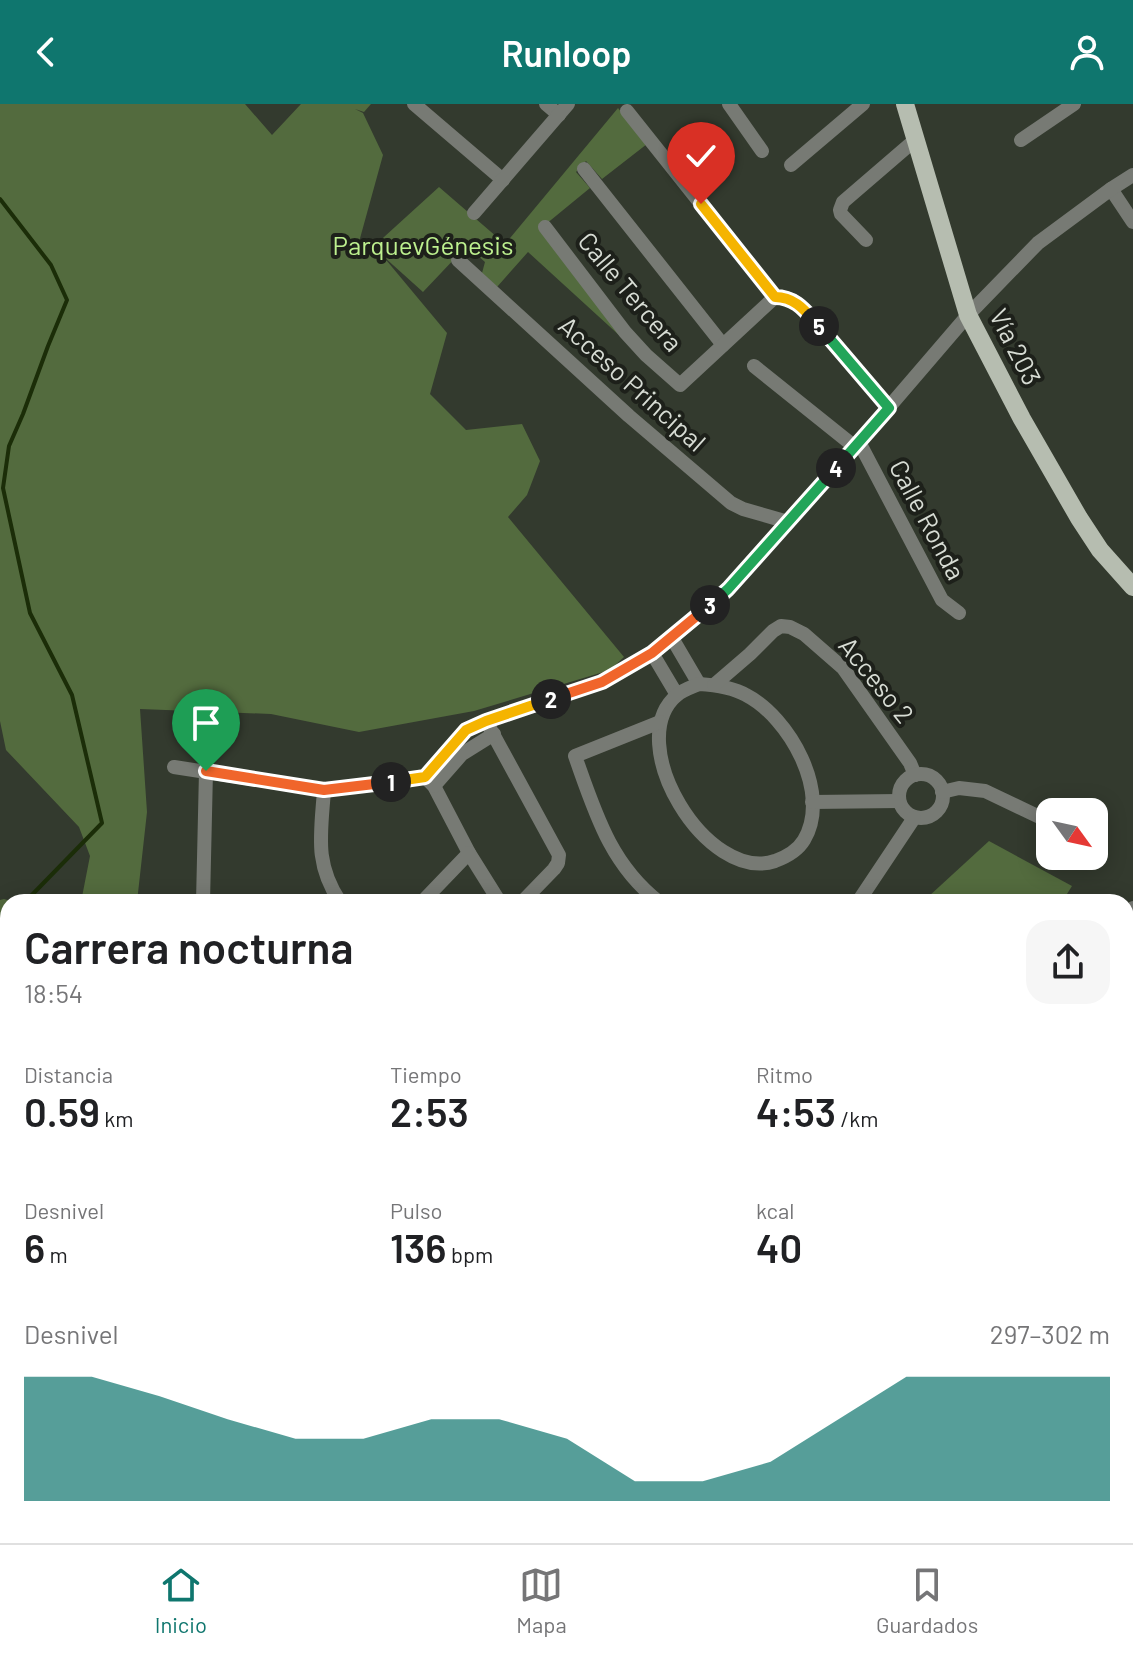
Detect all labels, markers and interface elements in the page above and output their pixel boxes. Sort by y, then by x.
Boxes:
icon: back [24,30,68,74]
icon: person [1065,30,1109,74]
text: Runloop [501,31,632,74]
pin [667,122,735,204]
icon: check [679,134,723,178]
street label: Calle Tercera [572,225,690,357]
park label: ParquevGénesis [333,229,513,260]
street label: Vía 203 [984,303,1049,390]
pin: 5 [799,306,839,346]
street label: Acceso Principal [553,309,713,457]
text: 5 [813,313,825,339]
pin: 4 [816,448,856,488]
street label: Calle Ronda [884,454,973,585]
text: 4 [829,455,843,481]
pin: 3 [690,585,730,625]
text: 3 [704,592,716,618]
street label: Acceso 2 [833,630,921,728]
pin: 2 [531,679,571,719]
text: 2 [545,686,557,712]
pin [172,689,240,771]
icon: arrive [184,701,228,745]
pin: 1 [371,762,411,802]
text: 1 [387,769,395,795]
north arrow [1036,798,1108,870]
map controls [1036,798,1108,870]
text: Carrera nocturna [24,920,353,973]
button: share [1026,920,1110,1004]
text: 18:54 [24,977,83,1008]
text: Distancia [24,1061,113,1087]
text: Tiempo [390,1061,462,1087]
text: Ritmo [756,1061,813,1087]
text: 0.59 [24,1087,100,1135]
text: 2:53 [390,1087,469,1135]
text: 4:53 [756,1087,836,1135]
text: km [100,1105,134,1131]
text: /km [836,1105,878,1131]
text: Desnivel [24,1197,104,1223]
text: Pulso [390,1197,442,1223]
text: kcal [756,1197,794,1223]
text: 6 [24,1223,45,1271]
text: 136 [390,1223,447,1271]
text: 40 [756,1223,802,1271]
text: m [45,1241,68,1267]
text: bpm [447,1241,493,1267]
text: Desnivel [24,1318,119,1349]
text: 297–302 m [990,1318,1110,1349]
tab: Inicio [155,1563,207,1637]
tab: Mapa [516,1563,567,1637]
tab: Guardados [876,1563,978,1637]

